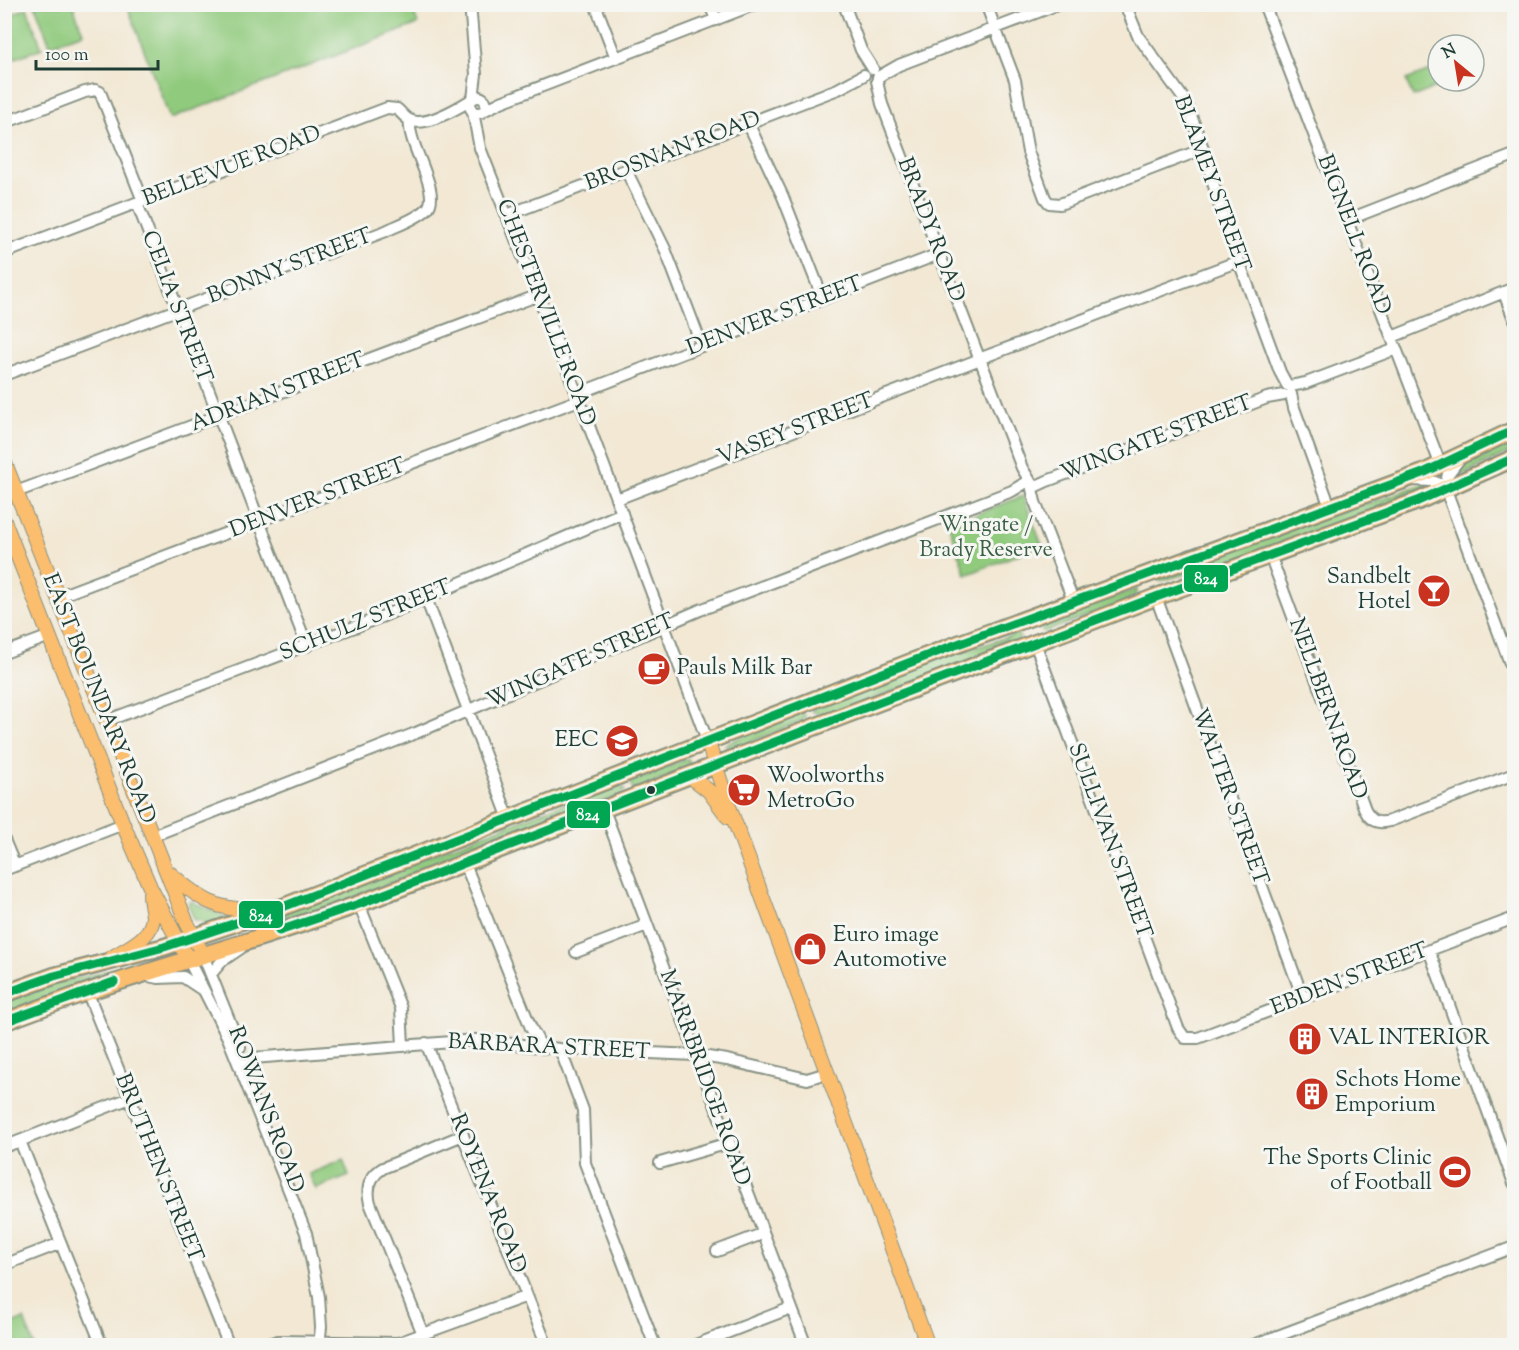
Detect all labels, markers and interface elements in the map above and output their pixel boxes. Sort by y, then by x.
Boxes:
scale bar [36,33,158,71]
north arrow [1426,33,1486,93]
text: N [1438,39,1461,65]
text: 100 m [45,43,89,69]
street label: BLAMEY STREET [1164,91,1258,277]
street label: BROSNAN ROAD [580,104,766,200]
street label: BELLEVUE ROAD [138,118,326,216]
street label: BIGNELL ROAD [1308,150,1398,320]
street label: BRADY ROAD [888,153,972,307]
street label: CHESTERVILLE ROAD [487,195,603,431]
street label: BONNY STREET [203,221,378,313]
street label: CELIA STREET [132,226,220,388]
street label: DENVER STREET [682,269,868,365]
street label: ADRIAN STREET [186,345,371,441]
street label: VASEY STREET [713,385,879,475]
street label: WINGATE STREET [1057,388,1258,490]
street label: DENVER STREET [225,451,411,547]
park label: Wingate / Brady Reserve [919,510,1053,567]
place label: Sandbelt Hotel [1327,562,1411,619]
line badge: 824 [1183,564,1229,593]
street label: EAST BOUNDARY ROAD [33,569,163,829]
text: 824 [1194,569,1218,592]
street label: SCHULZ STREET [275,572,457,670]
bar icon: Sandbelt Hotel [1416,573,1452,609]
street label: WINGATE STREET [482,606,681,718]
street label: NELLBERN ROAD [1279,614,1375,804]
cafe icon: Pauls Milk Bar [636,651,672,687]
place label: Pauls Milk Bar [677,653,813,685]
street label: WALTER STREET [1182,704,1276,890]
school or university icon: EEC [604,723,640,759]
place label: EEC [555,725,599,757]
street label: SULLIVAN STREET [1059,739,1159,944]
place label: Woolworths MetroGo [767,761,884,818]
supermarket icon: Woolworths MetroGo [726,772,762,808]
unlabelled marker [645,784,657,796]
line badge: 824 [566,800,611,829]
text: 824 [576,805,600,828]
line badge: 824 [238,900,284,929]
text: 824 [249,906,273,929]
place label: Euro image Automotive [833,920,947,977]
shop icon: Euro image Automotive [792,931,828,967]
street label: EBDEN STREET [1267,935,1434,1025]
street label: MARRBRIDGE ROAD [650,965,758,1191]
building icon: VAL INTERIOR [1287,1021,1323,1057]
street label: ROWANS ROAD [219,1022,311,1198]
place label: VAL INTERIOR [1328,1023,1490,1055]
street label: BARBARA STREET [447,1027,652,1069]
place label: Schots Home Emporium [1335,1065,1461,1122]
street label: BRUTHEN STREET [105,1069,211,1268]
building icon: Schots Home Emporium [1294,1076,1330,1112]
street label: ROYENA ROAD [440,1109,534,1279]
place label: The Sports Clinic of Football [1263,1143,1432,1200]
sports icon: The Sports Clinic of Football [1437,1154,1473,1190]

